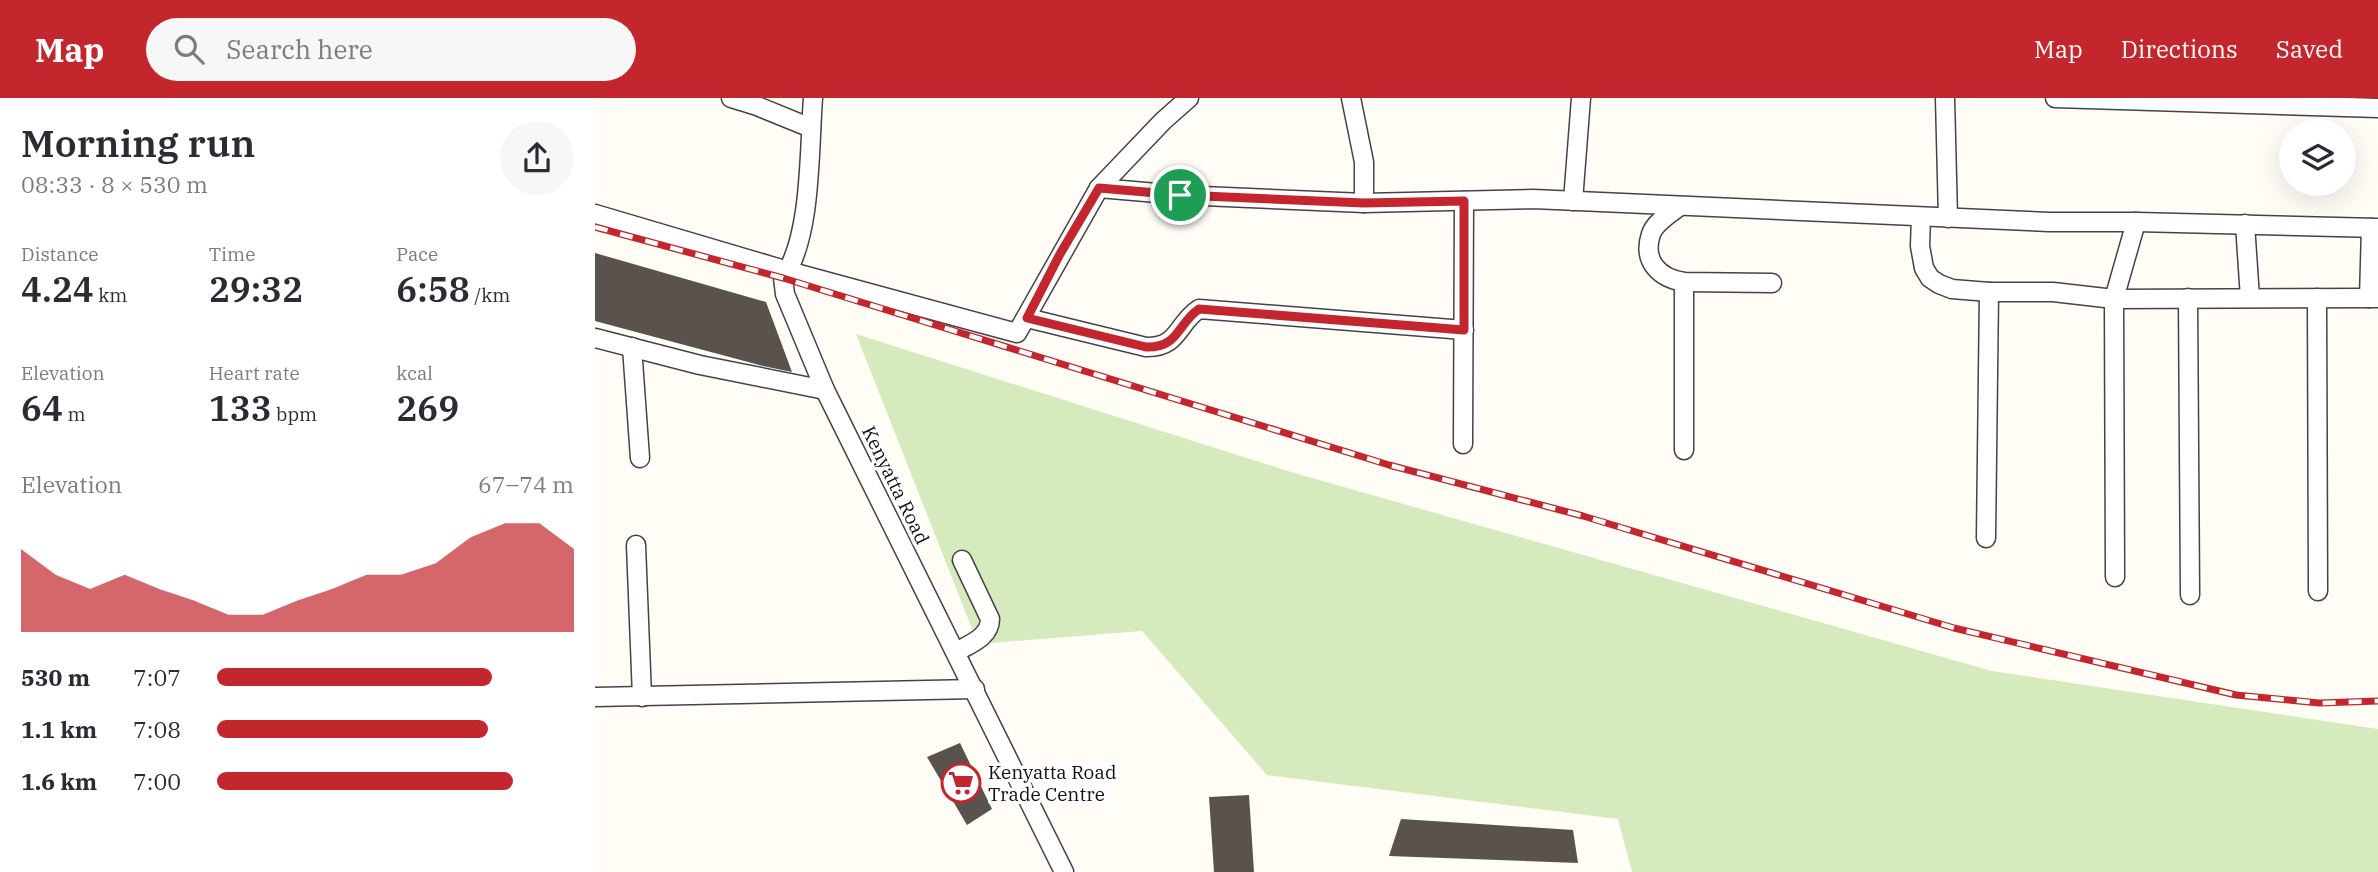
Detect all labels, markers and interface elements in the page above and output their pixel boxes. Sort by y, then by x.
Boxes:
search box [146,18,636,81]
text: Map [35,28,104,71]
icon: search [170,30,208,68]
text: Search here [226,32,373,66]
text: Map [2034,33,2083,65]
text: Directions [2121,33,2238,65]
text: Saved [2276,33,2343,65]
text: Morning run [21,118,255,167]
map controls [2279,119,2356,196]
button: layers [2279,119,2356,196]
button: share [500,121,574,195]
pin [1150,165,1210,225]
text: 08:33 · 8 × 530 m [21,169,208,199]
icon: arrive [1161,176,1199,214]
text: Distance [21,242,99,266]
text: Time [209,242,255,266]
text: Pace [396,242,438,266]
text: 4.24 [21,266,94,312]
text: 29:32 [209,266,303,312]
text: 6:58 [396,266,470,312]
text: km [94,283,127,307]
text: /km [470,283,510,307]
text: Elevation [21,361,105,385]
text: Heart rate [209,361,300,385]
text: kcal [396,361,433,385]
text: 64 [21,385,63,431]
text: 133 [209,385,272,431]
text: 269 [396,385,459,431]
text: m [63,402,86,426]
text: bpm [272,402,317,426]
street label: Kenyatta Road [857,422,935,548]
text: Elevation [21,469,122,499]
text: 67–74 m [478,469,574,499]
text: 530 m [21,662,90,692]
text: 7:07 [133,662,181,692]
text: 1.1 km [21,714,97,744]
text: 7:08 [133,714,181,744]
place label: Kenyatta Road Trade Centre [988,760,1116,806]
supermarket icon: Kenyatta Road Trade Centre [940,762,982,804]
text: 1.6 km [21,766,97,796]
text: 7:00 [133,766,181,796]

